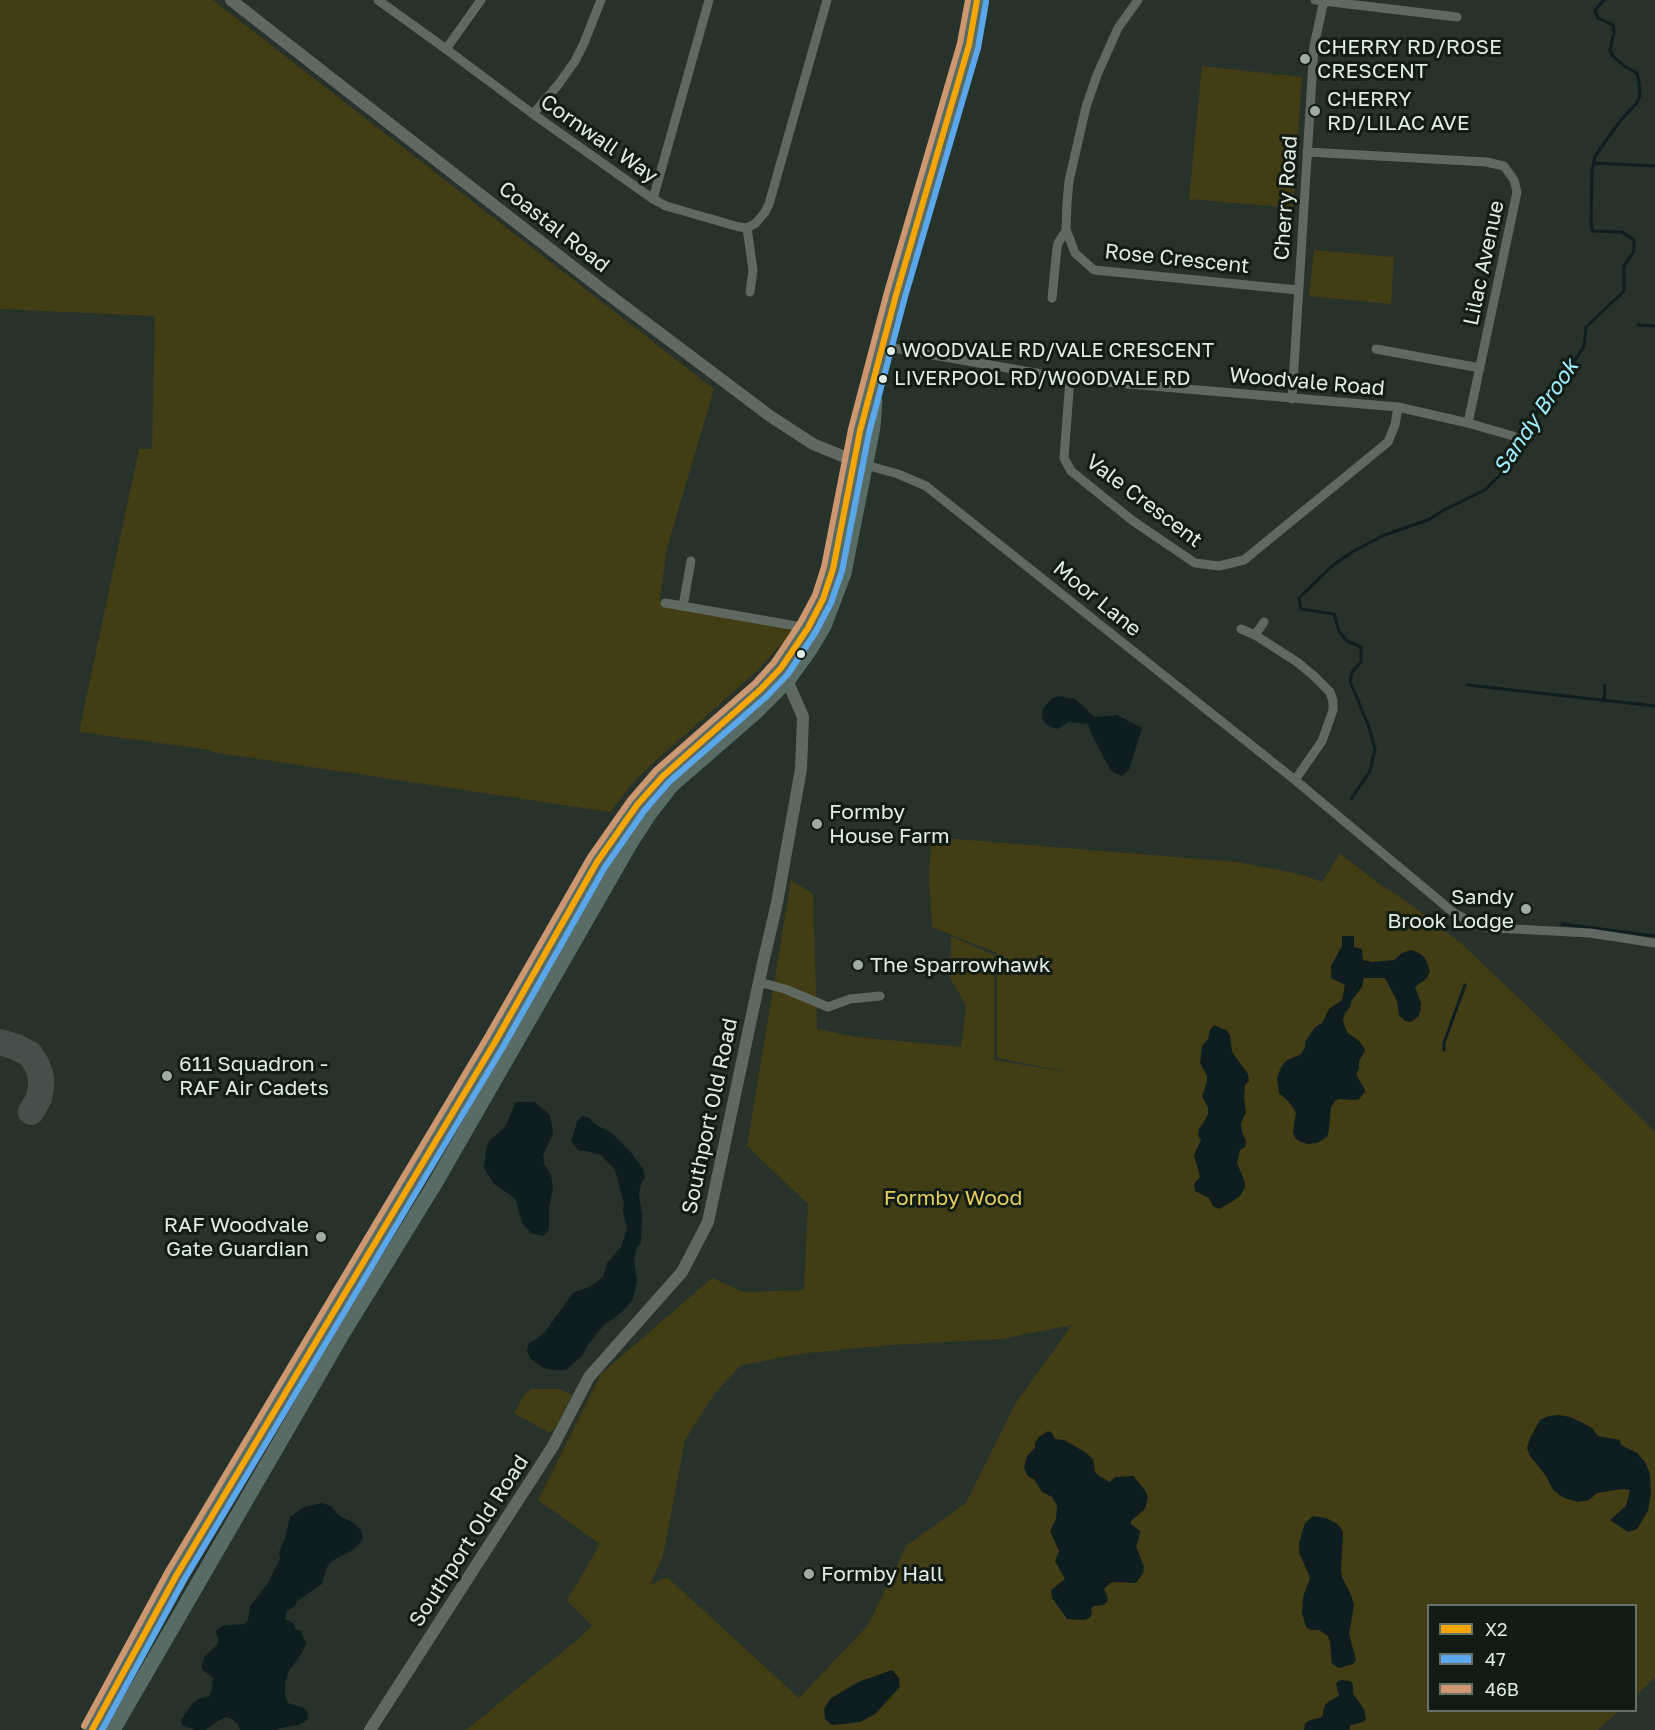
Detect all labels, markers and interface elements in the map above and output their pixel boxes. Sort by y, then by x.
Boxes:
place label: CHERRY RD/ROSE CRESCENT [1317,34,1502,84]
marker: CHERRY RD/ROSE CRESCENT [1298,52,1312,66]
place label: CHERRY RD/LILAC AVE [1327,86,1469,136]
street label: Cornwall Way [535,89,663,189]
marker: CHERRY RD/LILAC AVE [1308,104,1322,118]
street label: Cherry Road [1269,135,1303,261]
street label: Coastal Road [494,176,614,278]
street label: Lilac Avenue [1458,198,1510,328]
street label: Rose Crescent [1103,239,1251,279]
place label: WOODVALE RD/VALE CRESCENT [902,339,1214,363]
marker: WOODVALE RD/VALE CRESCENT [885,345,897,357]
water label: Sandy Brook [1488,354,1584,480]
street label: Woodvale Road [1228,363,1386,401]
place label: LIVERPOOL RD/WOODVALE RD [894,367,1191,391]
marker: LIVERPOOL RD/WOODVALE RD [877,373,889,385]
street label: Vale Crescent [1081,449,1207,553]
street label: Moor Lane [1048,556,1146,642]
unlabelled marker [795,648,807,660]
place label: Formby House Farm [829,799,950,849]
marker: Formby House Farm [810,817,824,831]
place label: Sandy Brook Lodge [1387,884,1514,934]
marker: Sandy Brook Lodge [1519,902,1533,916]
place label: The Sparrowhawk [870,952,1051,978]
marker: The Sparrowhawk [851,958,865,972]
street label: Southport Old Road [677,1016,743,1216]
place label: 611 Squadron - RAF Air Cadets [179,1051,329,1101]
marker: 611 Squadron - RAF Air Cadets [160,1069,174,1083]
park label: Formby Wood [884,1185,1022,1211]
place label: RAF Woodvale Gate Guardian [164,1212,309,1262]
marker: RAF Woodvale Gate Guardian [314,1230,328,1244]
street label: Southport Old Road [404,1450,534,1632]
place label: Formby Hall [821,1561,943,1587]
marker: Formby Hall [802,1567,816,1581]
legend [1427,1604,1637,1712]
text: X2 [1485,1618,1507,1640]
text: 47 [1485,1648,1506,1670]
text: 46B [1485,1678,1519,1700]

